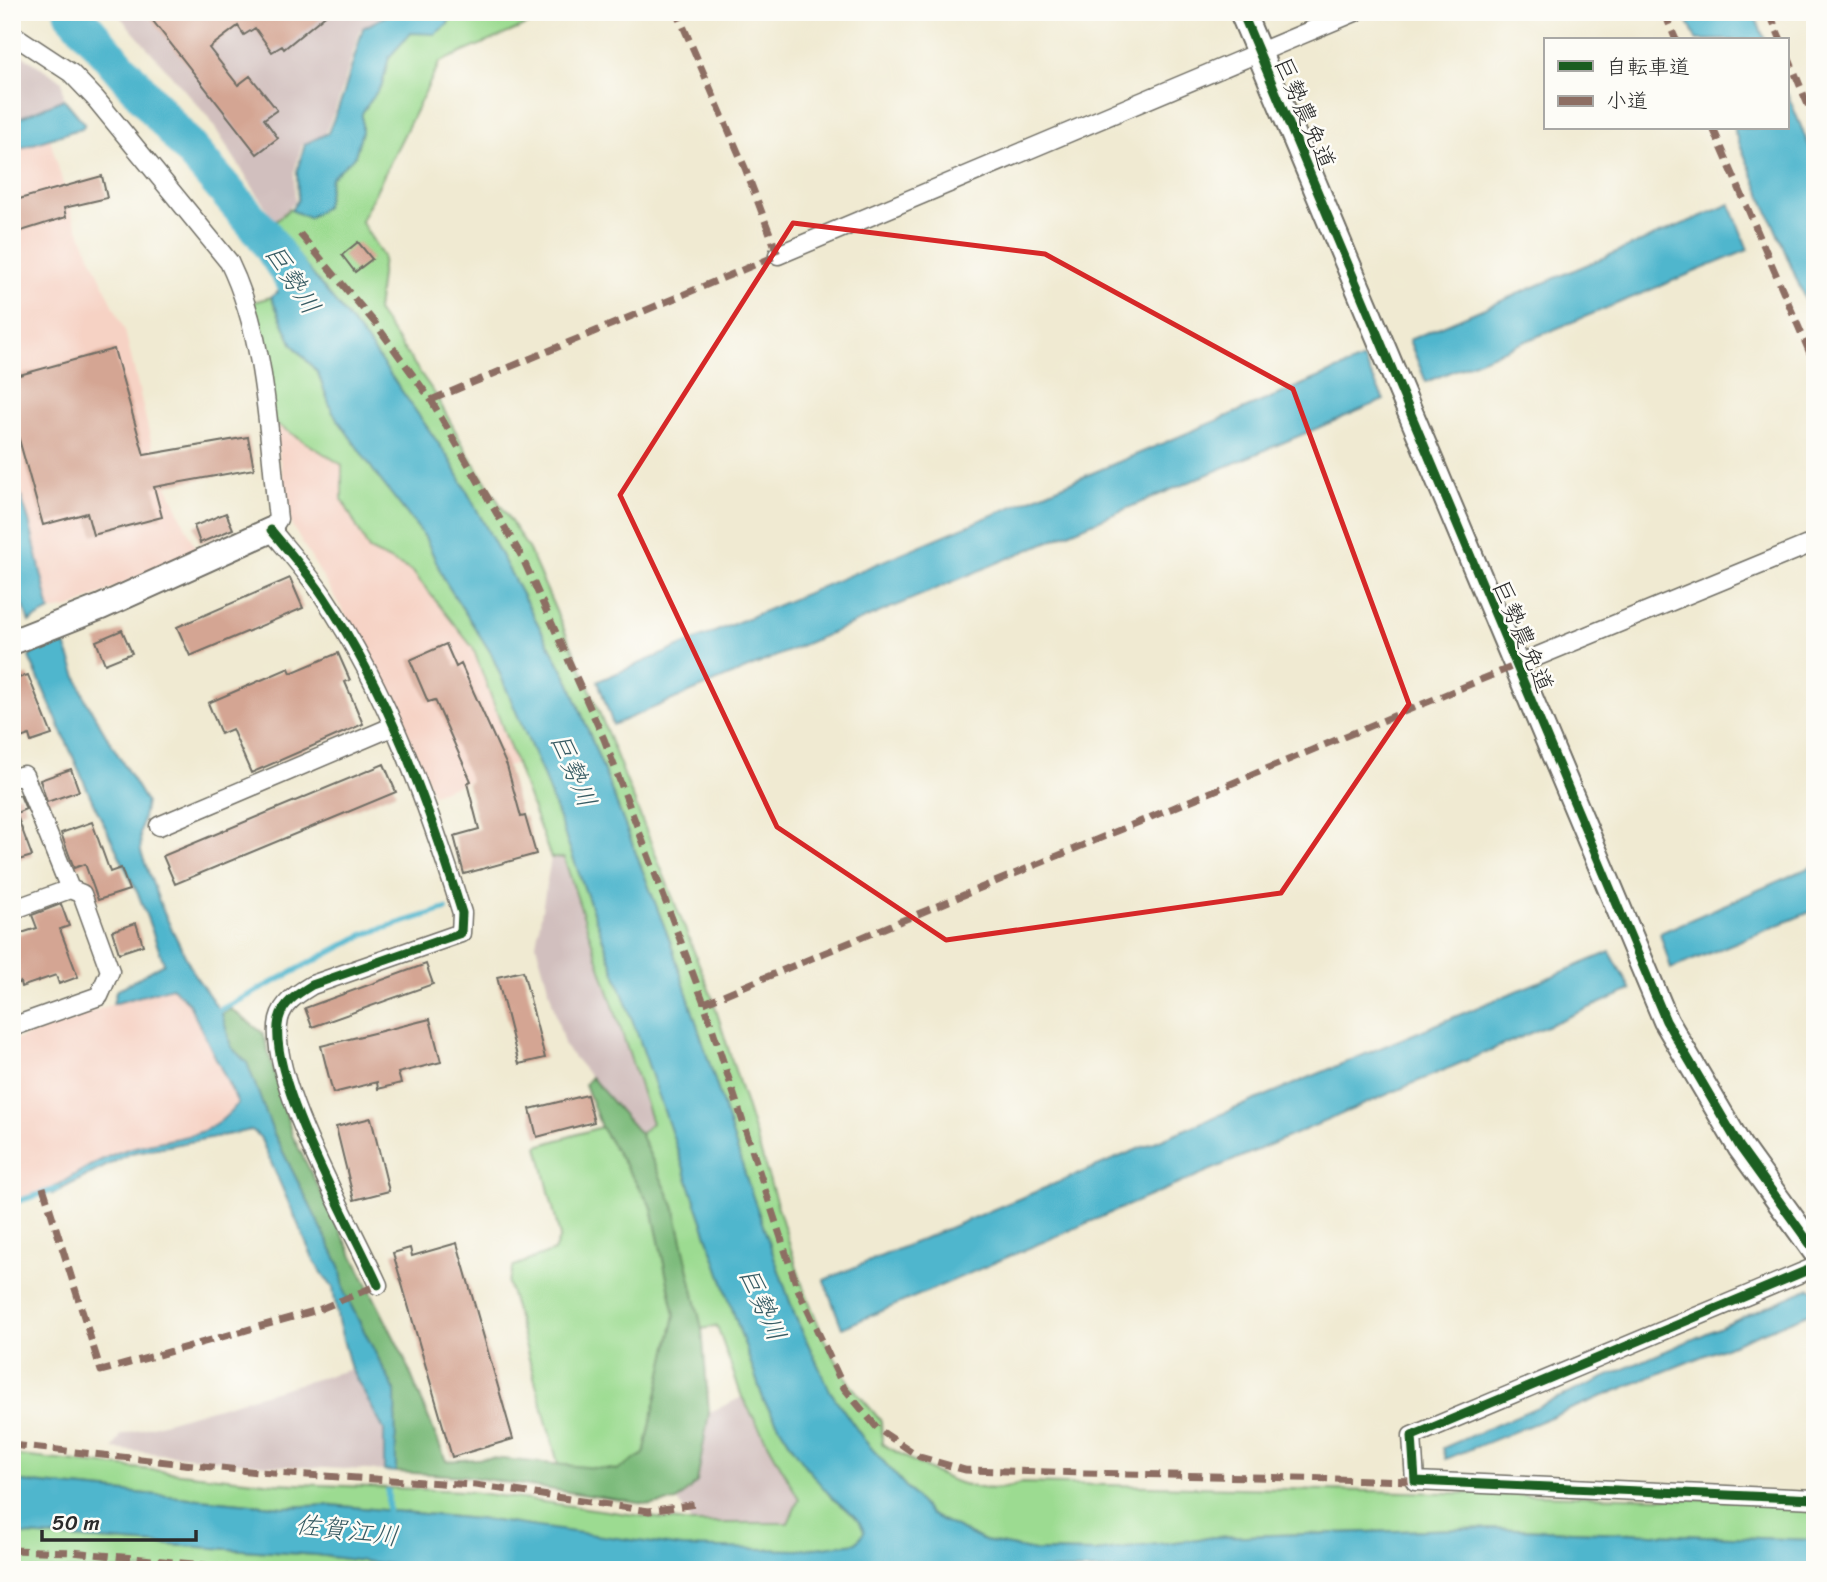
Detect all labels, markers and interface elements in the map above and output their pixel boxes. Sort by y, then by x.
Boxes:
legend [1544,38,1788,130]
text: 自転車道 [1606,48,1690,86]
street label: 巨勢農免道 [1262,50,1348,176]
text: 小道 [1606,82,1648,120]
water label: 巨勢川 [252,234,334,324]
street label: 巨勢農免道 [1480,573,1566,699]
water label: 巨勢川 [538,725,610,815]
water label: 巨勢川 [726,1259,800,1349]
scale bar [42,1498,196,1542]
water label: 佐賀江川 [293,1501,401,1559]
text: 50 m [52,1504,100,1542]

